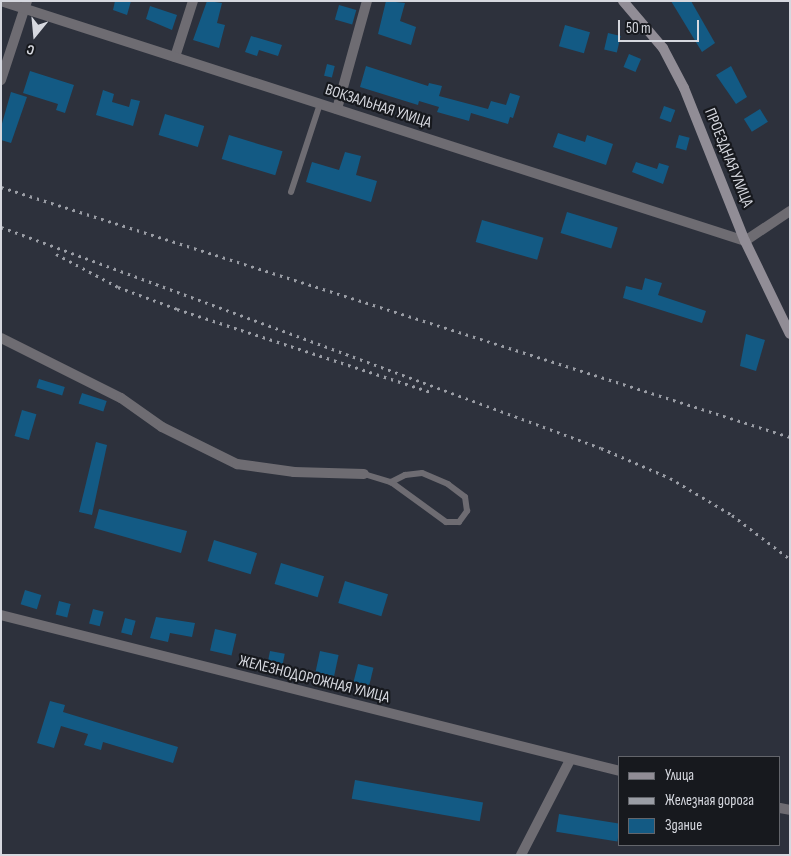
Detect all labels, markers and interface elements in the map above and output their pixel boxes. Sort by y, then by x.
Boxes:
north arrow [10,10,60,60]
scale bar [621,10,702,42]
text: 50 m [626,19,651,38]
text: С [25,41,36,59]
street label: ВОКЗАЛЬНАЯ УЛИЦА [322,81,434,133]
street label: ПРОЕЗДНАЯ УЛИЦА [699,106,757,210]
street label: ЖЕЛЕЗНОДОРОЖНАЯ УЛИЦА [237,652,391,708]
legend [618,756,781,846]
text: Улица [665,766,694,785]
text: Железная дорога [665,791,754,810]
text: Здание [665,816,702,835]

